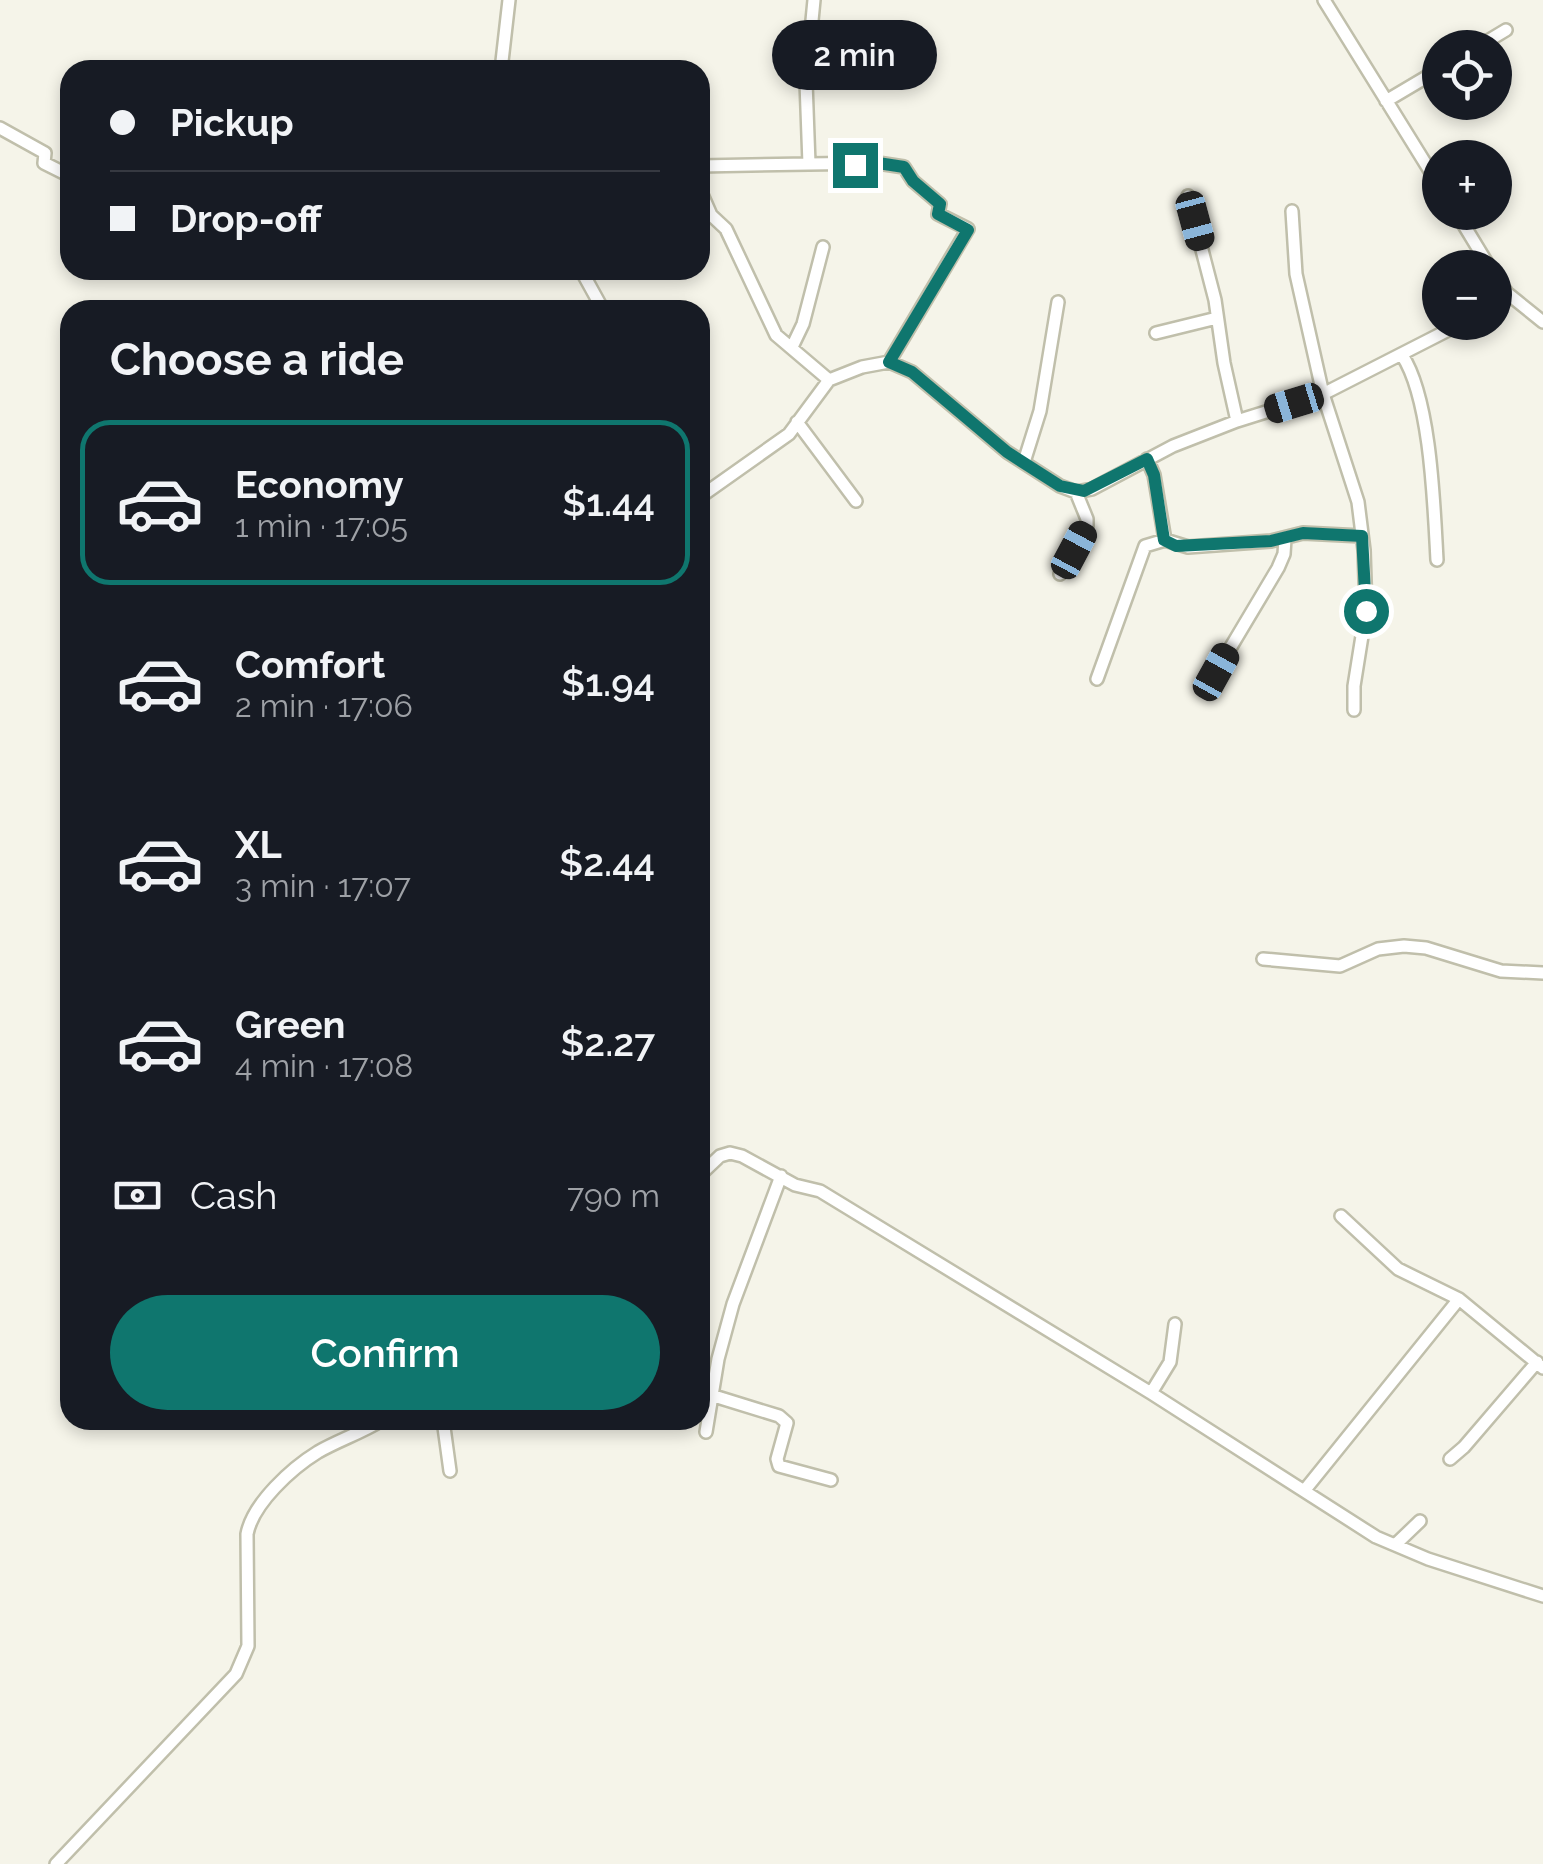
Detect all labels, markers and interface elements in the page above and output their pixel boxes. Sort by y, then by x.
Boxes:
callout: 2 min [772,20,938,90]
map controls [1422,30,1512,340]
button: locate [1422,30,1512,120]
text: 2 min [814,36,895,73]
text: Pickup [170,100,294,145]
button: + [1422,140,1512,230]
route end [833,143,878,188]
car [1173,188,1217,254]
text: Drop-off [170,196,322,241]
button: − [1422,250,1512,340]
text: Choose a ride [110,333,404,386]
car [1261,380,1327,426]
icon: car [115,458,205,548]
text: Economy [235,462,404,507]
text: $1.44 [562,480,655,525]
text: 1 min · 17:05 [235,507,408,544]
car [1047,516,1101,584]
route start [1344,589,1389,634]
icon: car [115,638,205,728]
car [1188,638,1244,706]
text: Comfort [235,642,385,687]
text: $1.94 [561,660,655,705]
text: 2 min · 17:06 [235,687,413,724]
icon: car [115,818,205,908]
text: XL [235,822,282,867]
text: $2.44 [559,840,655,885]
text: 3 min · 17:07 [235,867,411,904]
icon: car [115,998,205,1088]
text: Green [235,1002,345,1047]
text: $2.27 [560,1020,655,1065]
text: 4 min · 17:08 [235,1047,413,1084]
icon: cash [110,1168,165,1223]
text: Cash [190,1173,277,1218]
text: 790 m [567,1177,660,1214]
button: Confirm [110,1295,660,1410]

